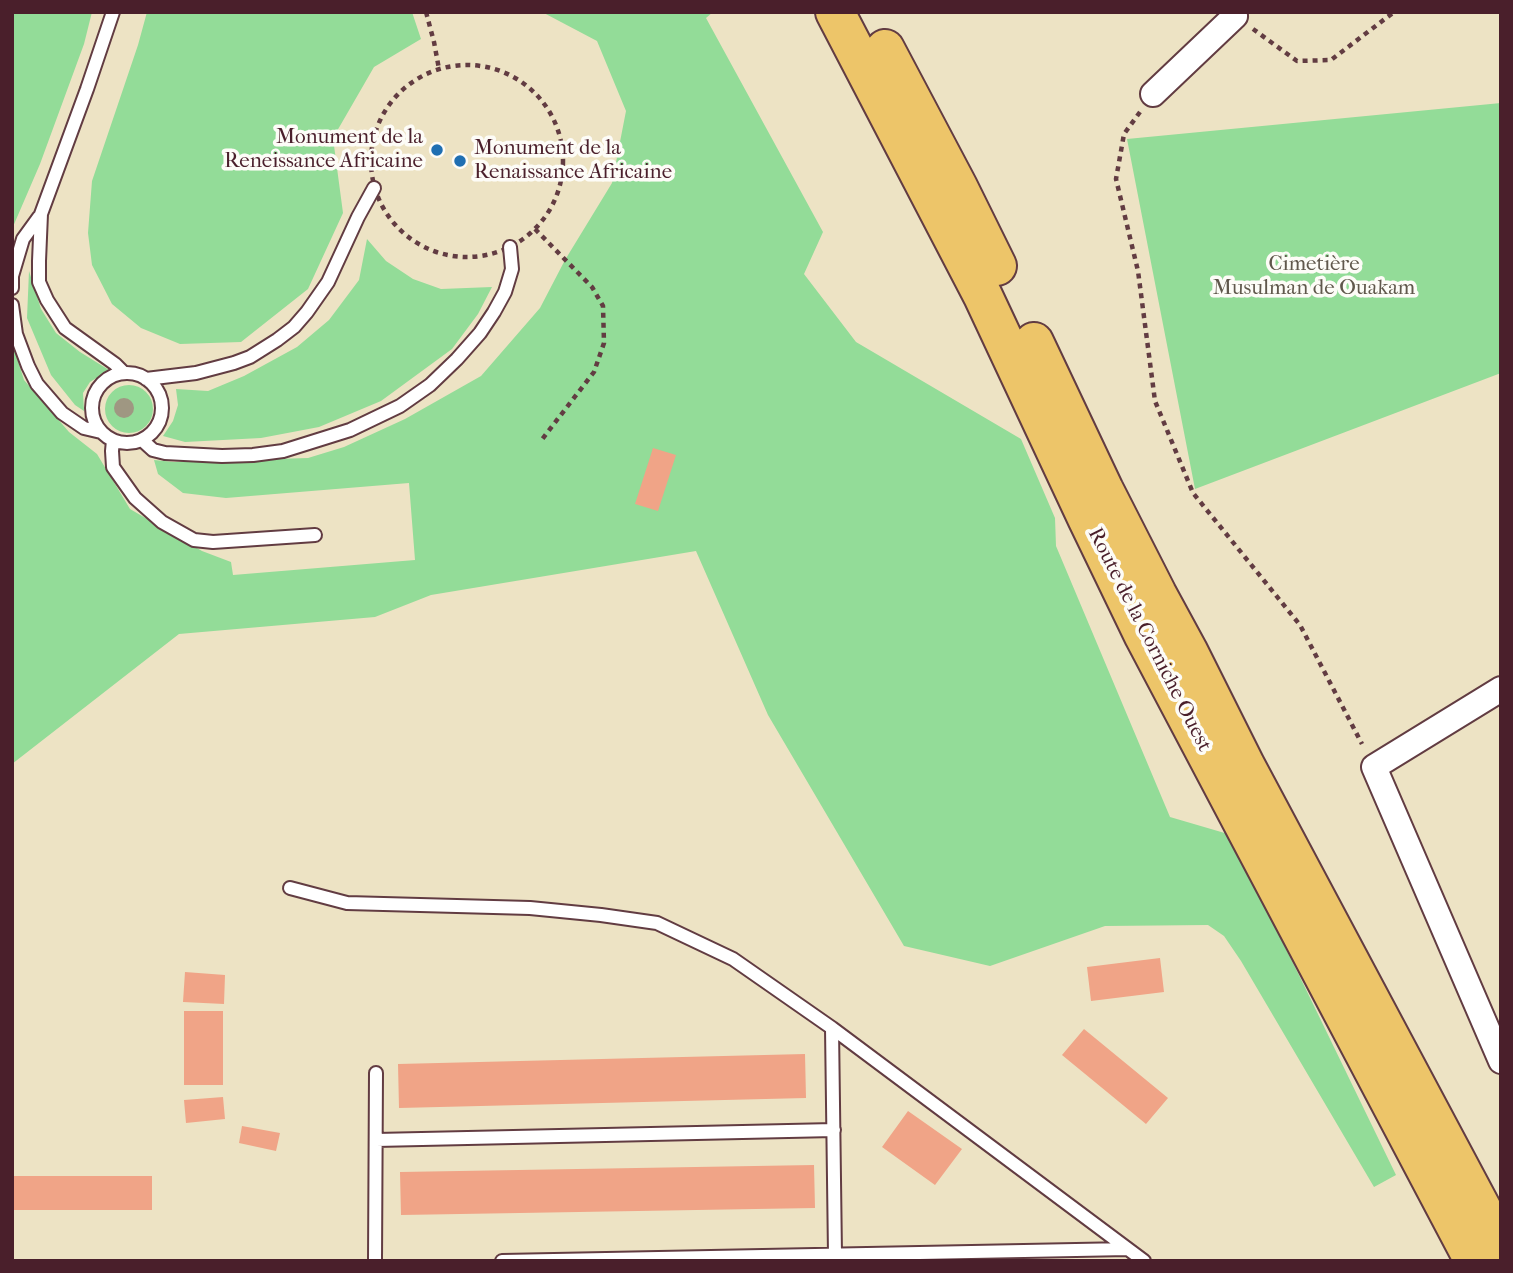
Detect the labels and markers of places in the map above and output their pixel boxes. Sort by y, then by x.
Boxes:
place label: Monument de la Reneissance Africaine [224,125,423,175]
place label: Monument de la Renaissance Africaine [474,136,672,186]
marker: Monument de la Reneissance Africaine [429,142,445,158]
marker: Monument de la Renaissance Africaine [452,153,468,169]

